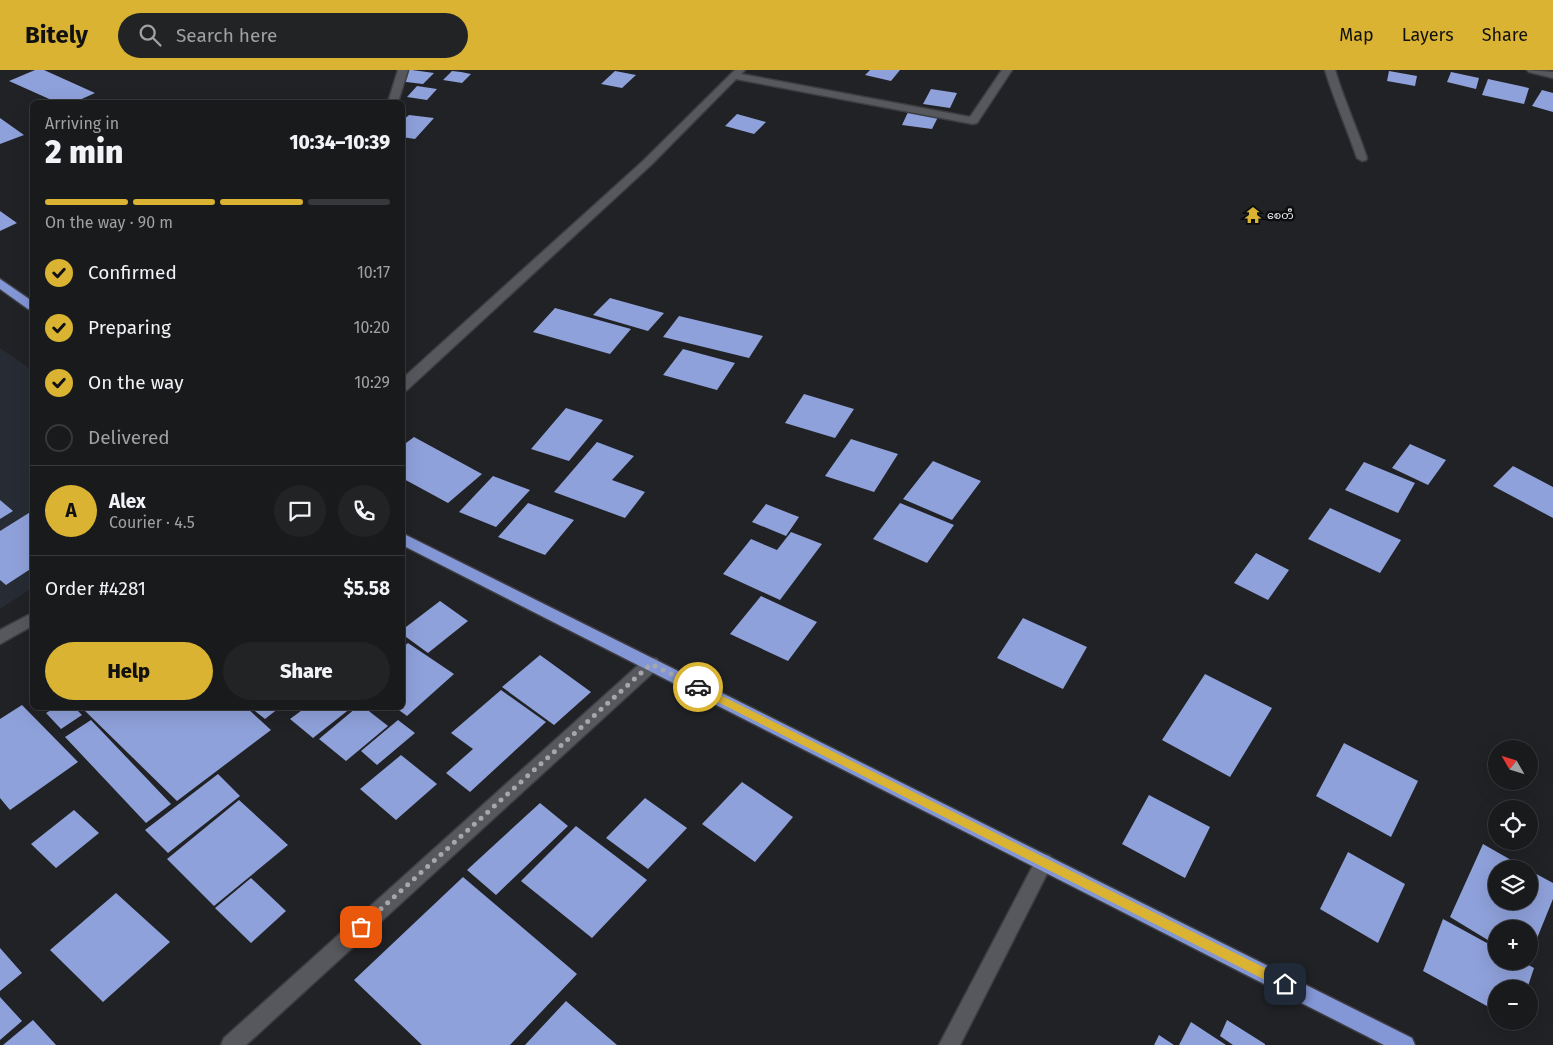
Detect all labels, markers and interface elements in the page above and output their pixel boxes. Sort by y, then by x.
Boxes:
search box [118,13,468,58]
text: Bitely [25,21,88,49]
icon: search [136,21,164,49]
text: Search here [176,24,277,47]
text: Map [1339,24,1374,46]
text: Layers [1402,24,1454,46]
text: Share [1482,24,1528,46]
text: Arriving in [45,114,119,133]
text: 10:34–10:39 [290,131,390,154]
text: 2 min [45,133,123,171]
temple icon: စေတီ [1243,205,1263,225]
place label: စေတီ [1267,208,1294,222]
text: On the way · 90 m [45,213,173,232]
icon: check [45,259,73,287]
text: Confirmed [88,261,177,284]
text: 10:17 [357,263,390,282]
icon: check [45,314,73,342]
text: Preparing [88,316,171,339]
text: 10:20 [353,318,390,337]
icon: check [45,369,73,397]
text: On the way [88,371,184,394]
text: 10:29 [354,373,390,392]
text: Delivered [88,426,170,449]
button: chat [274,485,326,537]
button: phone [338,485,390,537]
text: Alex [109,490,146,513]
text: A [65,499,77,522]
text: Courier · 4.5 [109,513,195,532]
text: Order #4281 [45,577,146,600]
text: $5.58 [343,577,390,600]
button: Help [45,642,213,700]
button: Share [223,642,390,700]
courier [673,662,723,712]
icon: car [684,673,712,701]
north arrow [1488,740,1538,790]
map controls [1488,740,1538,1030]
button: locate [1488,800,1538,850]
button: layers [1488,860,1538,910]
pin [340,906,382,948]
icon: bag [347,913,375,941]
button: + [1488,920,1538,970]
pin [1264,963,1306,1005]
icon: home [1271,970,1299,998]
button: − [1488,980,1538,1030]

